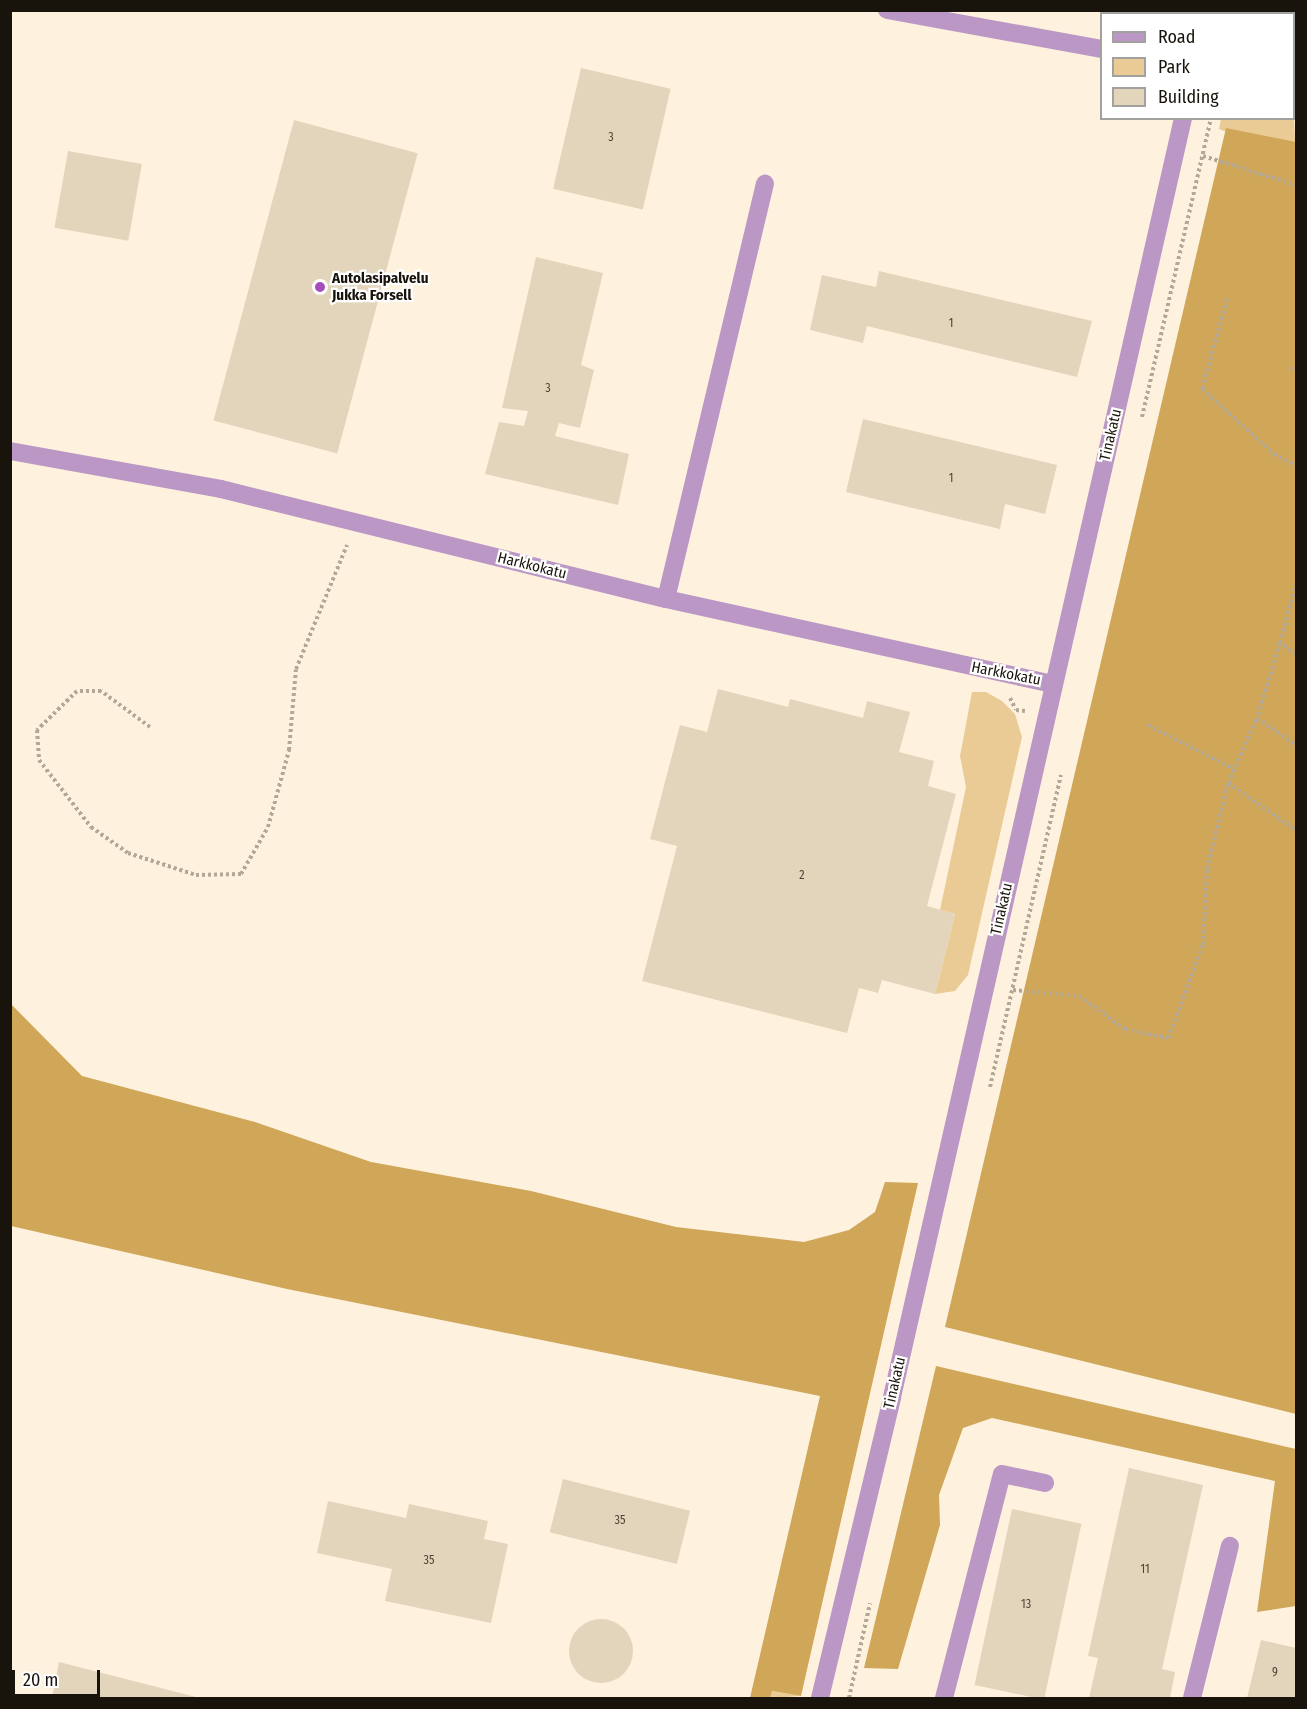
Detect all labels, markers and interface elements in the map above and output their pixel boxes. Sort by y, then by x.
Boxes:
legend [1100,12,1295,120]
text: Road [1158,26,1195,48]
text: Park [1158,56,1190,78]
text: Building [1158,86,1219,108]
house number: 3 [608,131,614,145]
place label: Autolasipalvelu Jukka Forsell [332,269,428,304]
marker: Autolasipalvelu Jukka Forsell [313,280,327,294]
house number: 1 [949,317,953,331]
house number: 3 [545,382,551,396]
street label: Tinakatu [1096,407,1126,463]
house number: 1 [949,472,953,486]
street label: Harkkokatu [496,549,568,583]
street label: Harkkokatu [970,658,1042,690]
house number: 2 [799,869,805,883]
street label: Tinakatu [987,881,1017,937]
street label: Tinakatu [880,1355,910,1411]
house number: 35 [615,1514,625,1528]
house number: 35 [424,1554,434,1568]
house number: 11 [1140,1563,1150,1577]
house number: 13 [1021,1598,1031,1612]
scale bar [15,1658,104,1696]
house number: 9 [1272,1666,1278,1680]
text: 20 m [23,1669,58,1691]

